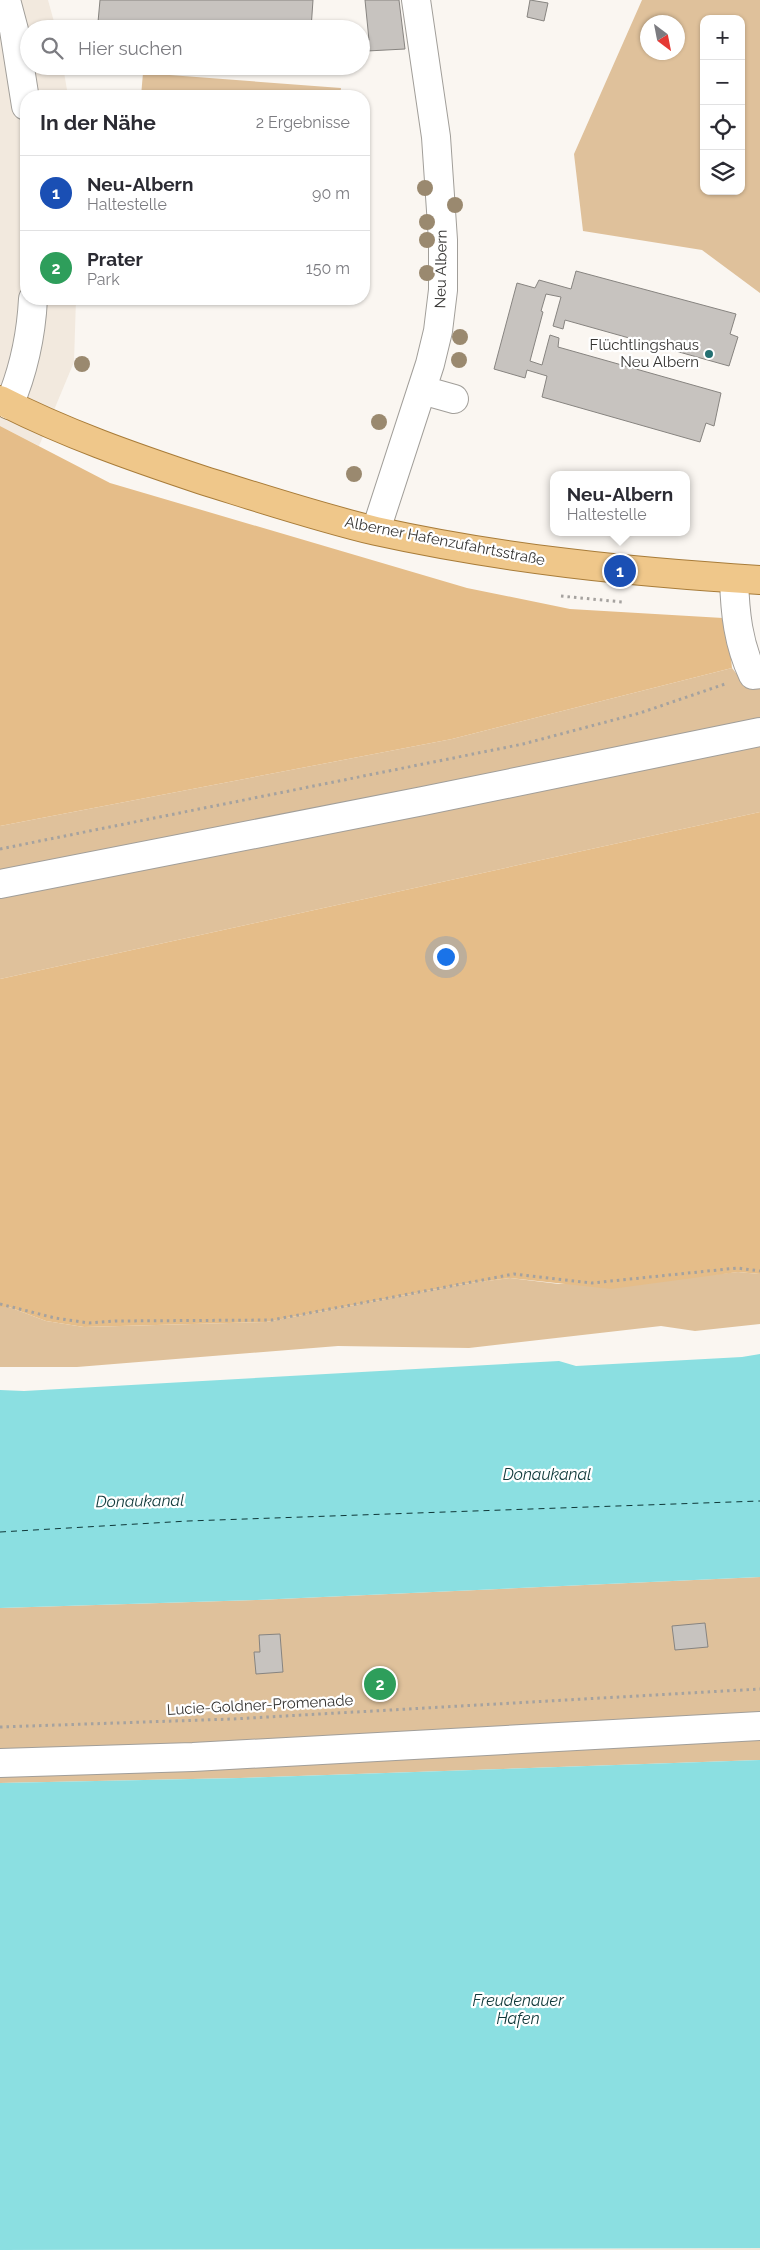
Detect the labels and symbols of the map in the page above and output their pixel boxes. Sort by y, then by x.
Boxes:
north arrow [640,15,685,60]
street label: Neu Albern [431,229,451,309]
place label: Flüchtlingshaus Neu Albern [590,336,699,371]
marker: Flüchtlingshaus Neu Albern [703,348,715,360]
street label: Alberner Hafenzufahrtsstraße [343,513,547,569]
pin: 1 [604,552,636,590]
your location [433,944,459,970]
water label: Donaukanal [503,1465,591,1484]
water label: Donaukanal [96,1491,184,1511]
pin: 2 [364,1665,396,1703]
street label: Lucie-Goldner-Promenade [166,1691,354,1719]
water label: Freudenauer Hafen [472,1991,564,2028]

